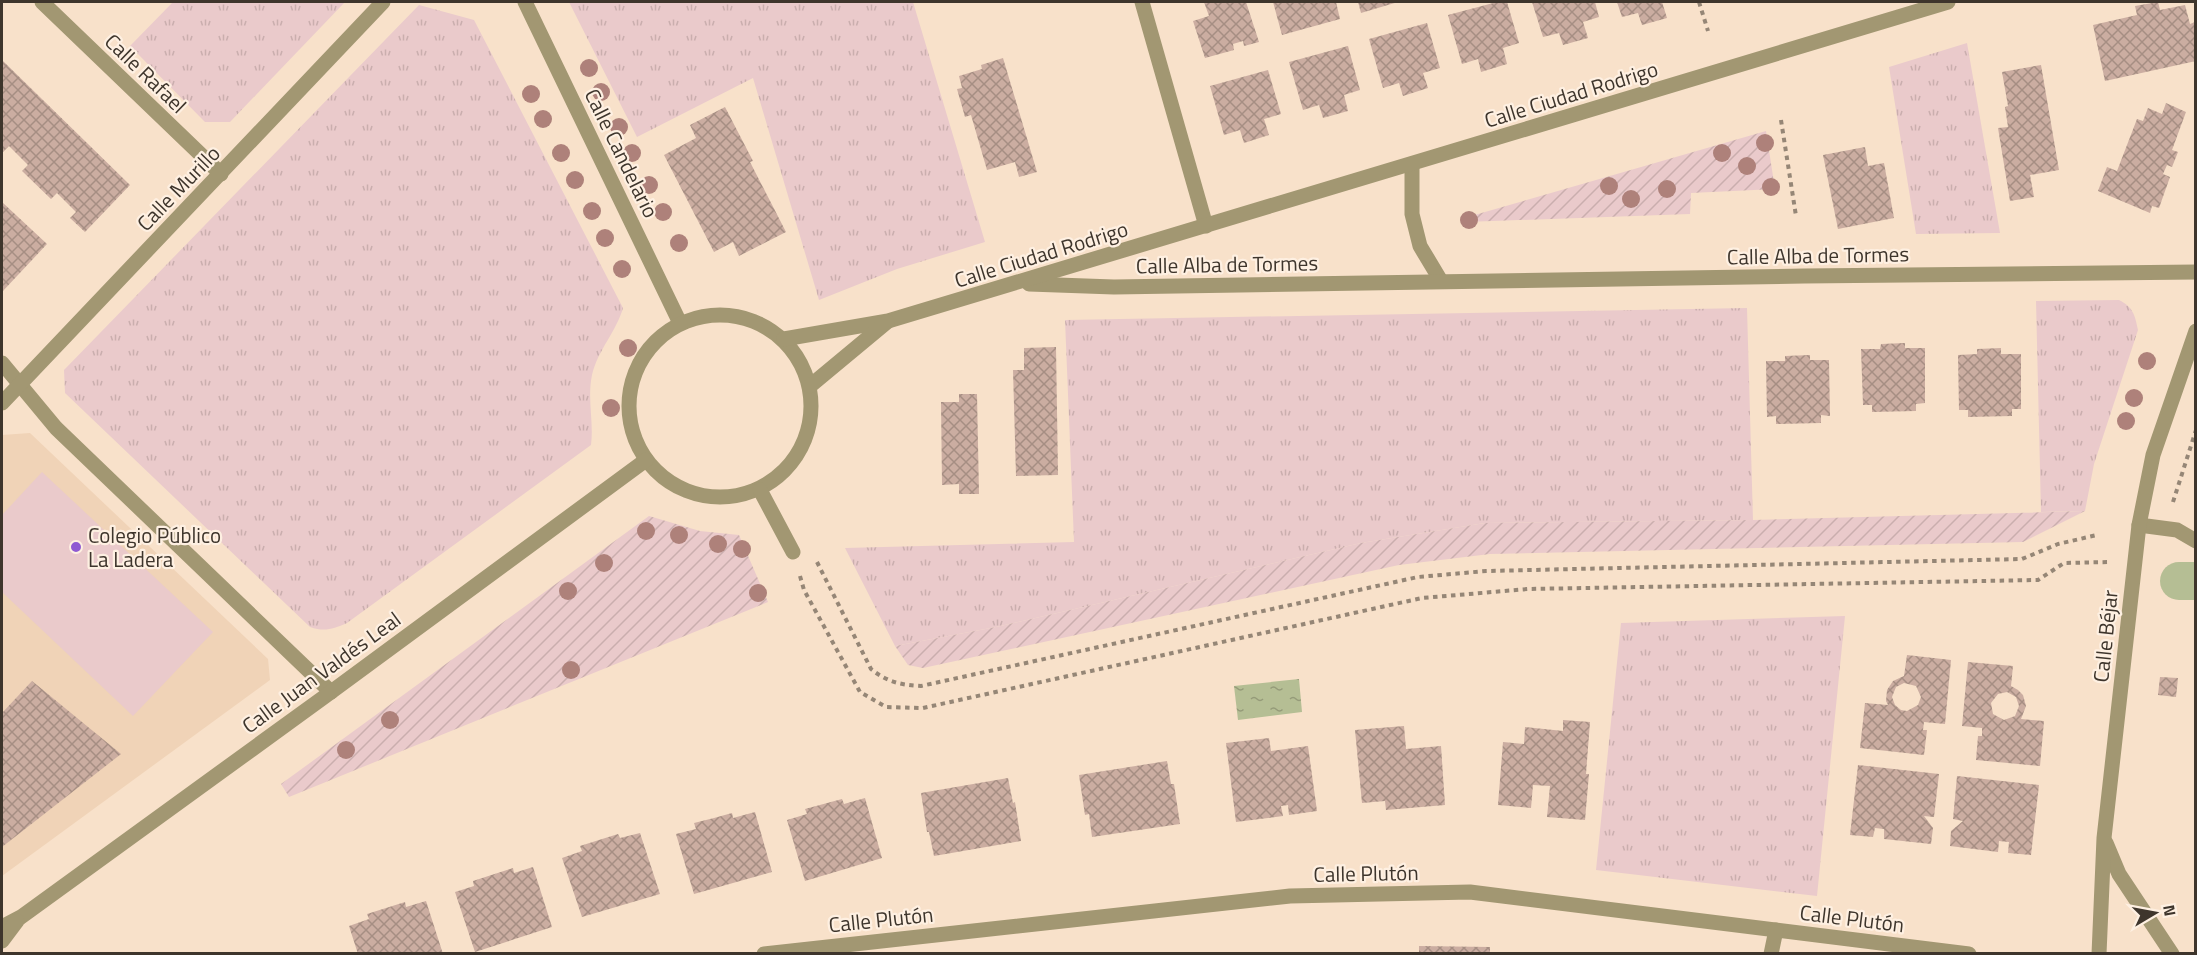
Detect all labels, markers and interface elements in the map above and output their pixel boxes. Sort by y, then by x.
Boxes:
street label: Calle Rafael [98,26,194,120]
street label: Calle Ciudad Rodrigo [1480,52,1662,136]
street label: Calle Candelario [577,83,667,223]
street label: Calle Murillo [129,138,227,238]
street label: Calle Ciudad Rodrigo [950,212,1132,296]
street label: Calle Alba de Tormes [1727,237,1909,273]
street label: Calle Alba de Tormes [1136,246,1318,282]
place label: Colegio Público La Ladera [88,519,221,575]
marker: Colegio Público La Ladera [69,540,83,554]
street label: Calle Béjar [2084,588,2126,684]
street label: Calle Juan Valdés Leal [235,603,407,741]
street label: Calle Plutón [1313,856,1419,890]
north arrow [2125,883,2185,943]
street label: Calle Plutón [1798,896,1906,940]
street label: Calle Plutón [827,898,935,940]
text: N [2157,903,2183,918]

